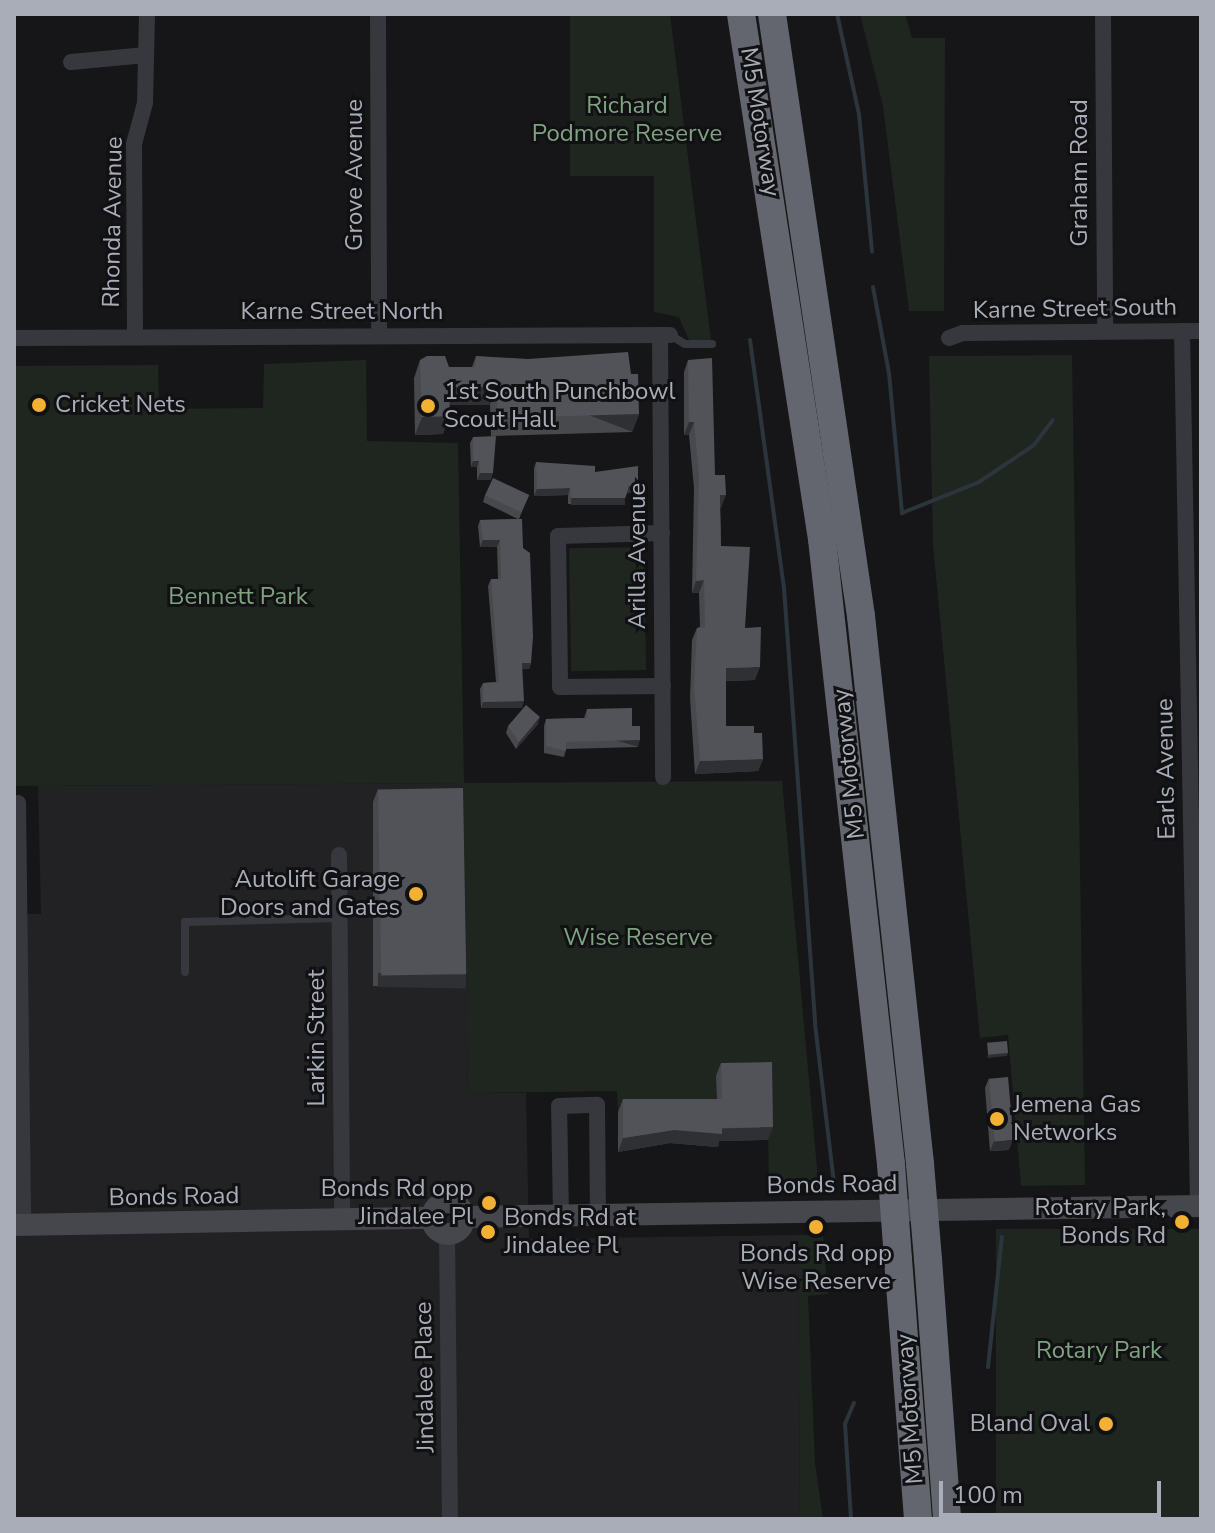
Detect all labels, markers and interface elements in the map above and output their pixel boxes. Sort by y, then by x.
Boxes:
street label: M5 Motorway [734,45,786,199]
park label: Richard Podmore Reserve [532,92,722,148]
street label: Grove Avenue [341,99,369,251]
street label: Graham Road [1066,99,1094,247]
street label: Rhonda Avenue [97,136,129,308]
street label: Karne Street South [973,293,1177,325]
street label: Karne Street North [241,298,443,326]
place label: 1st South Punchbowl Scout Hall [444,378,675,434]
place label: Cricket Nets [55,391,186,419]
marker: Cricket Nets [30,396,48,414]
marker: 1st South Punchbowl Scout Hall [419,397,437,415]
street label: Arilla Avenue [624,483,652,629]
park label: Bennett Park [168,583,308,611]
street label: M5 Motorway [827,688,871,840]
street label: Earls Avenue [1150,698,1182,840]
place label: Autolift Garage Doors and Gates [220,866,400,922]
marker: Autolift Garage Doors and Gates [407,885,425,903]
park label: Wise Reserve [563,924,713,952]
street label: Larkin Street [303,969,331,1107]
place label: Jemena Gas Networks [1013,1091,1141,1147]
marker: Jemena Gas Networks [988,1110,1006,1128]
street label: Bonds Road [766,1169,898,1201]
place label: Bonds Rd opp Jindalee Pl [321,1175,473,1231]
street label: Bonds Road [108,1181,240,1213]
marker: Bonds Rd opp Jindalee Pl [480,1194,498,1212]
place label: Rotary Park, Bonds Rd [1034,1194,1166,1250]
place label: Bonds Rd at Jindalee Pl [504,1204,636,1260]
marker: Rotary Park, Bonds Rd [1173,1213,1191,1231]
marker: Bonds Rd opp Wise Reserve [807,1218,825,1236]
marker: Bonds Rd at Jindalee Pl [479,1223,497,1241]
place label: Bonds Rd opp Wise Reserve [740,1240,892,1296]
street label: Jindalee Place [409,1301,441,1453]
street label: M5 Motorway [890,1333,930,1485]
park label: Rotary Park [1036,1337,1162,1365]
place label: Bland Oval [970,1410,1090,1438]
marker: Bland Oval [1097,1415,1115,1433]
scale bar [943,1465,1165,1515]
text: 100 m [953,1479,1023,1511]

